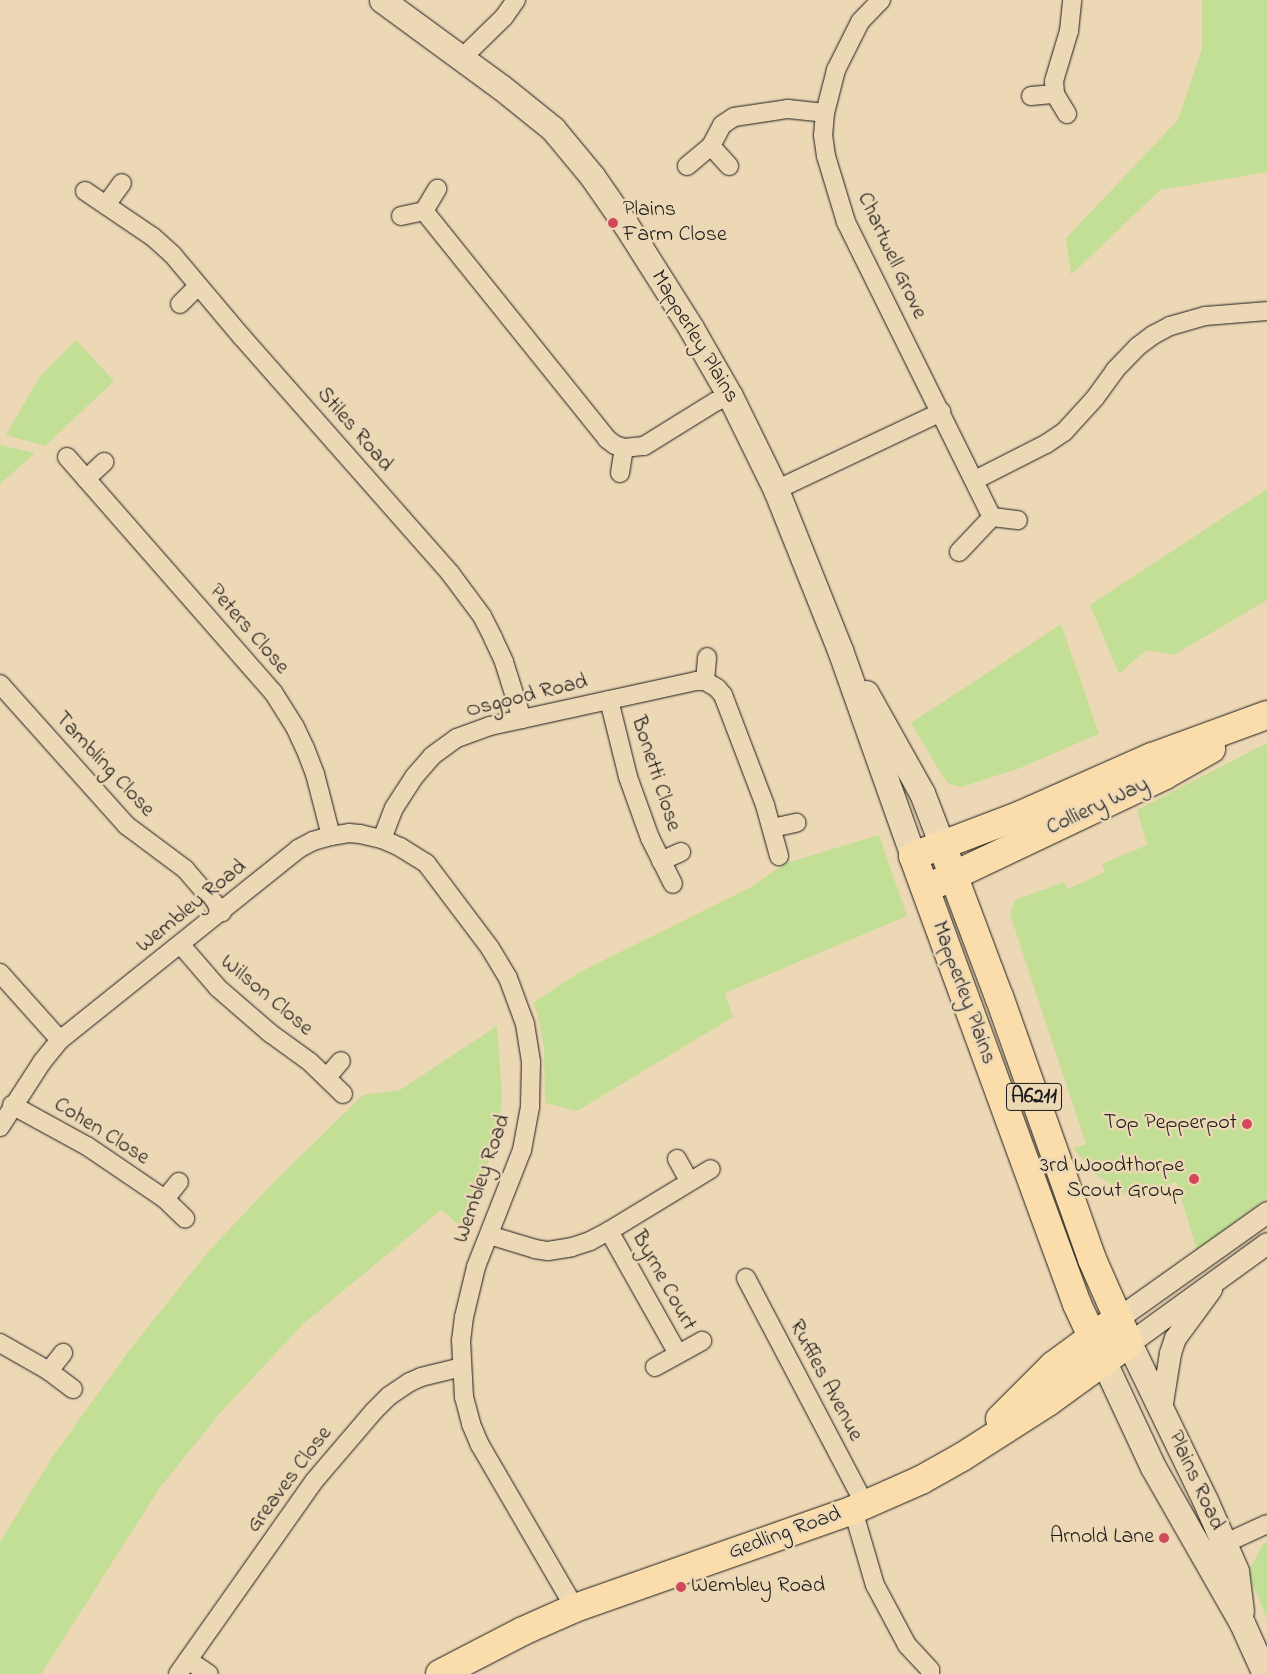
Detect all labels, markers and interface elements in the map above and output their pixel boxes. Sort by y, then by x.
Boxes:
street label: Chartwell Grove [850,188,932,324]
place label: Plains Farm Close [623,197,727,248]
marker: Plains Farm Close [607,217,619,229]
street label: Mapperley Plains [644,266,744,408]
street label: Stiles Road [310,382,398,478]
street label: Peters Close [202,580,294,680]
street label: Osgood Road [464,669,590,725]
street label: Tambling Close [48,707,160,823]
street label: Bonetti Close [624,713,686,835]
street label: Colliery Way [1043,772,1153,842]
street label: Wembley Road [132,855,252,959]
street label: Mapperley Plains [925,918,1001,1068]
street label: Wilson Close [214,950,318,1042]
road number: A6211 [1005,1078,1063,1116]
street label: Cohen Close [48,1092,154,1172]
street label: Wembley Road [449,1111,517,1247]
place label: Top Pepperpot [1104,1111,1237,1137]
marker: Top Pepperpot [1241,1118,1253,1130]
place label: 3rd Woodthorpe Scout Group [1040,1153,1184,1204]
marker: 3rd Woodthorpe Scout Group [1188,1173,1200,1185]
street label: Byrne Court [625,1226,701,1336]
street label: Ruffles Avenue [782,1316,868,1446]
street label: Greaves Close [241,1422,339,1538]
street label: Plains Road [1161,1427,1229,1535]
street label: Gedling Road [725,1501,845,1567]
place label: Arnold Lane [1050,1525,1154,1551]
marker: Arnold Lane [1158,1532,1170,1544]
place label: Wembley Road [691,1574,825,1600]
marker: Wembley Road [675,1581,687,1593]

